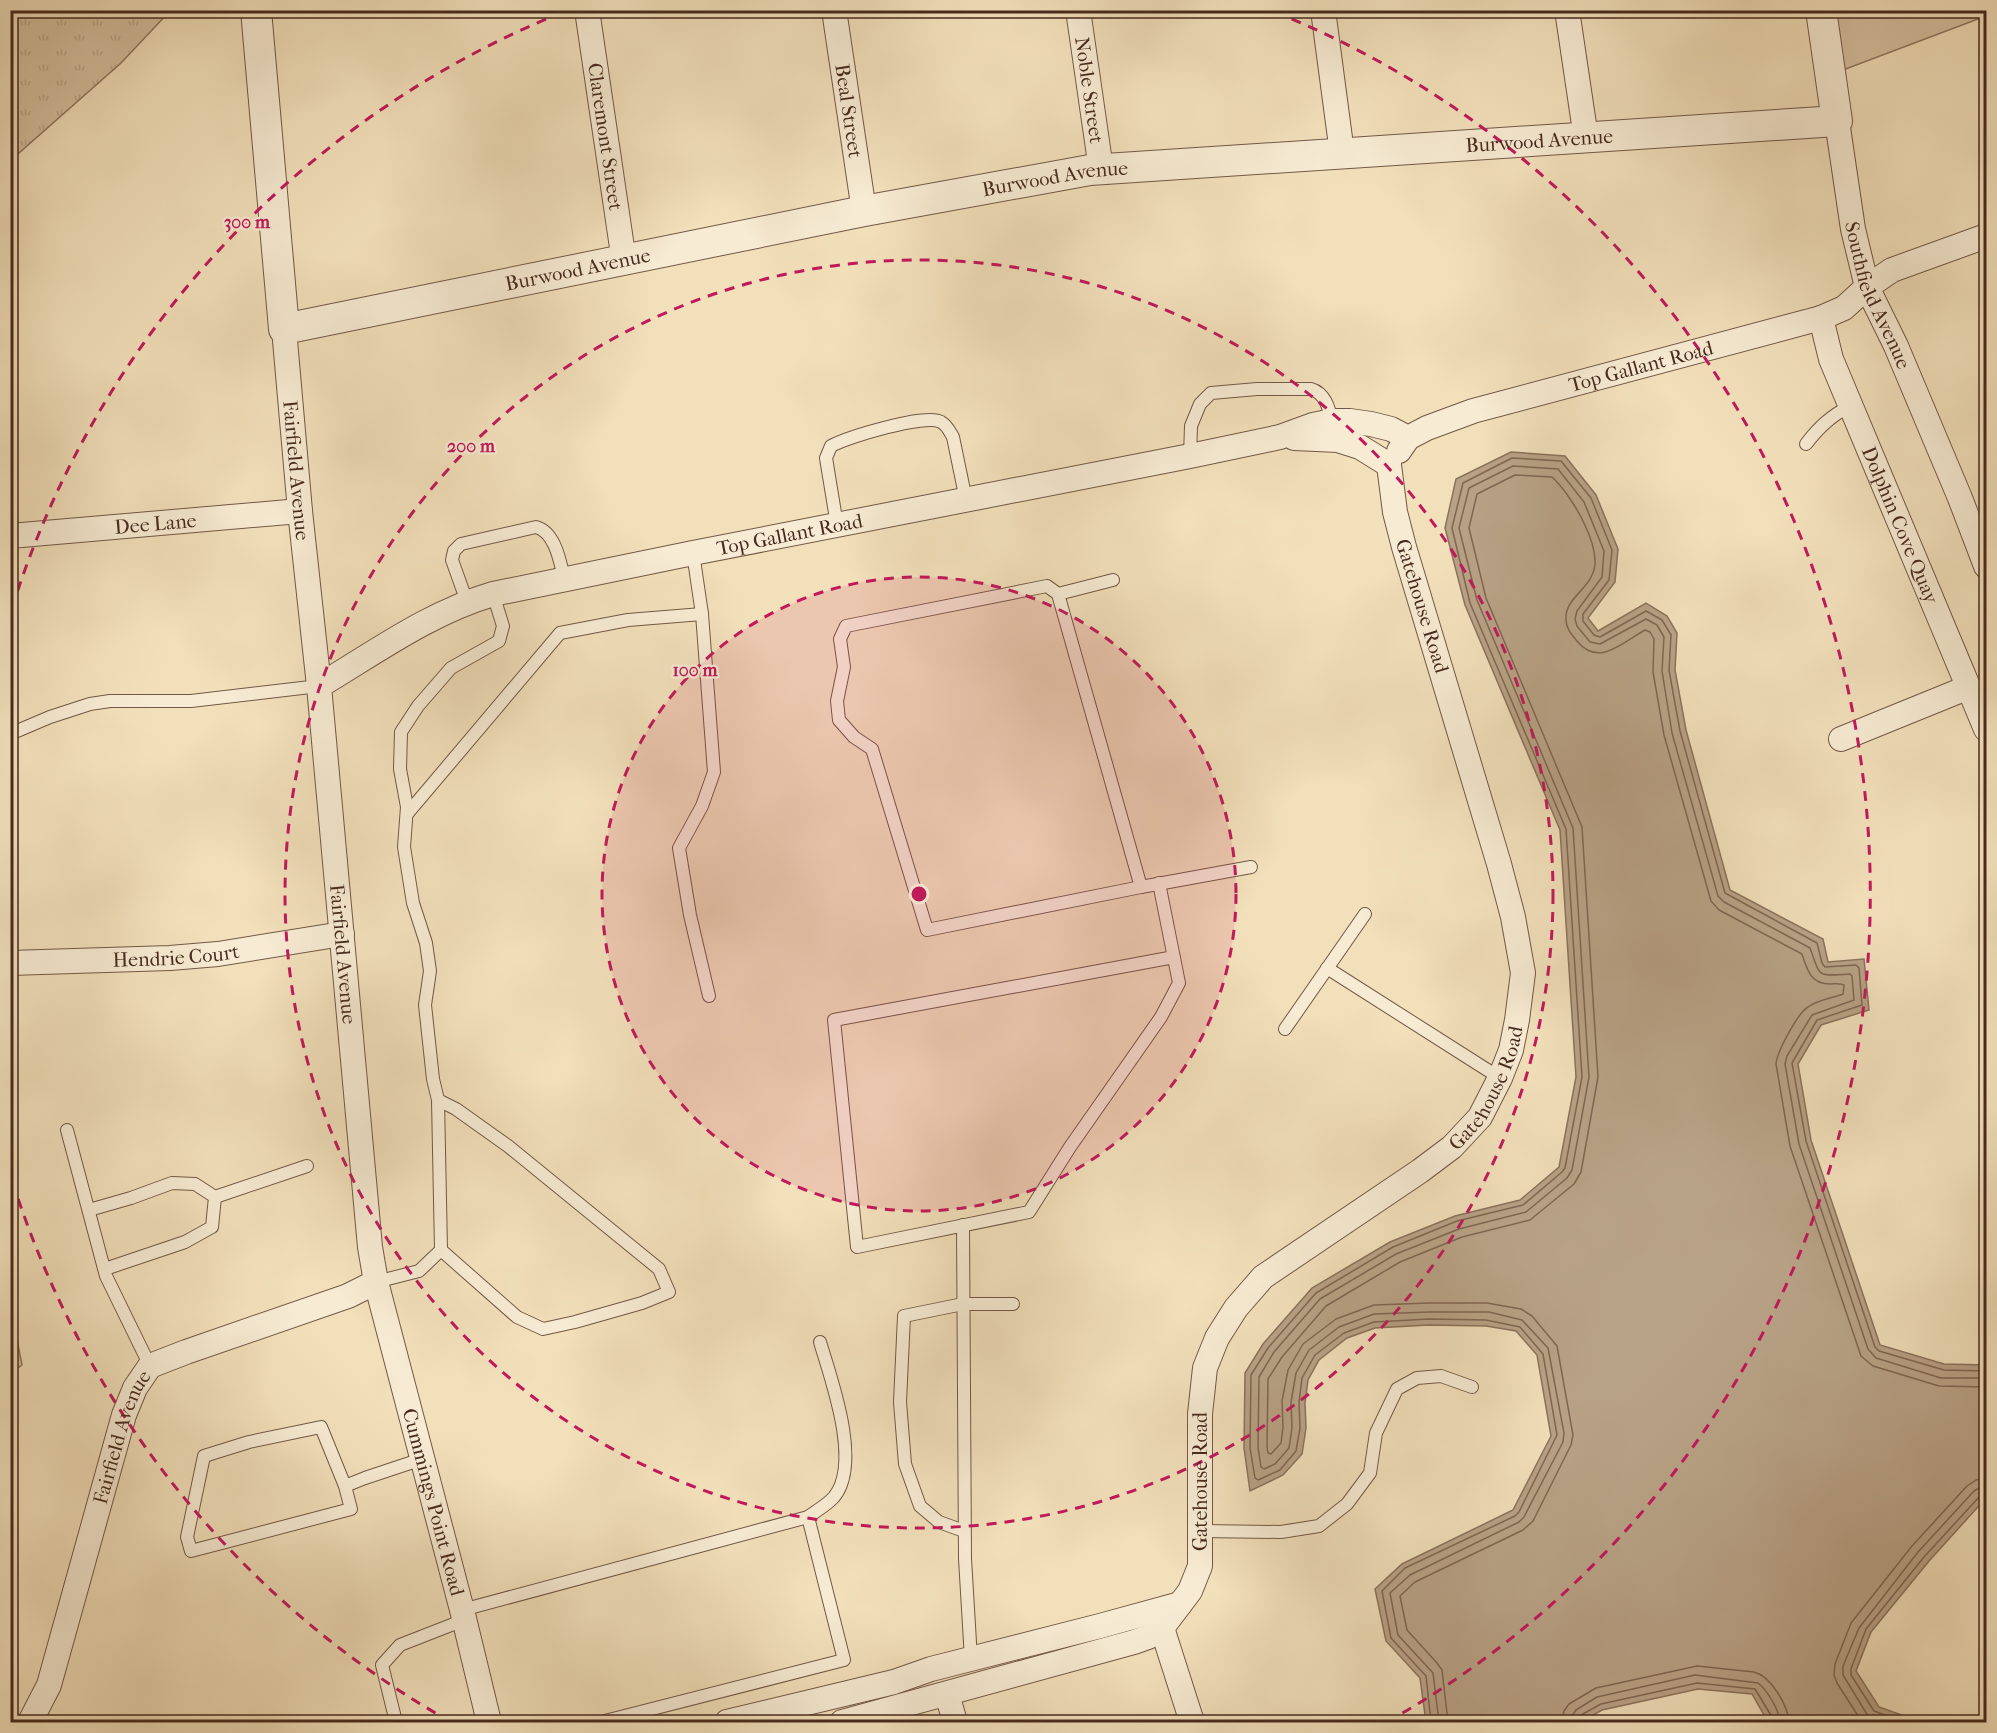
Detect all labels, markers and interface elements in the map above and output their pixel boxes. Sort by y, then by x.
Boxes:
street label: Noble Street [1071,35,1109,145]
street label: Claremont Street [583,61,628,212]
street label: Beal Street [831,62,867,159]
street label: Burwood Avenue [1465,124,1614,157]
street label: Burwood Avenue [980,156,1129,201]
text: 300 m [224,212,271,233]
street label: Southfield Avenue [1841,220,1916,372]
street label: Burwood Avenue [503,243,652,295]
street label: Top Gallant Road [1566,336,1716,396]
street label: Fairfield Avenue [279,399,315,542]
text: 200 m [447,436,496,457]
street label: Dolphin Cove Quay [1857,443,1944,608]
street label: Dee Lane [114,508,197,538]
street label: Top Gallant Road [715,508,866,560]
street label: Gatehouse Road [1391,536,1454,677]
text: 100 m [672,660,719,681]
street label: Fairfield Avenue [326,883,361,1025]
centre of rings [909,884,929,904]
street label: Hendrie Court [112,939,241,971]
street label: Gatehouse Road [1444,1023,1527,1155]
street label: Fairfield Avenue [88,1366,155,1507]
street label: Cummings Point Road [398,1406,470,1599]
street label: Gatehouse Road [1189,1411,1212,1551]

